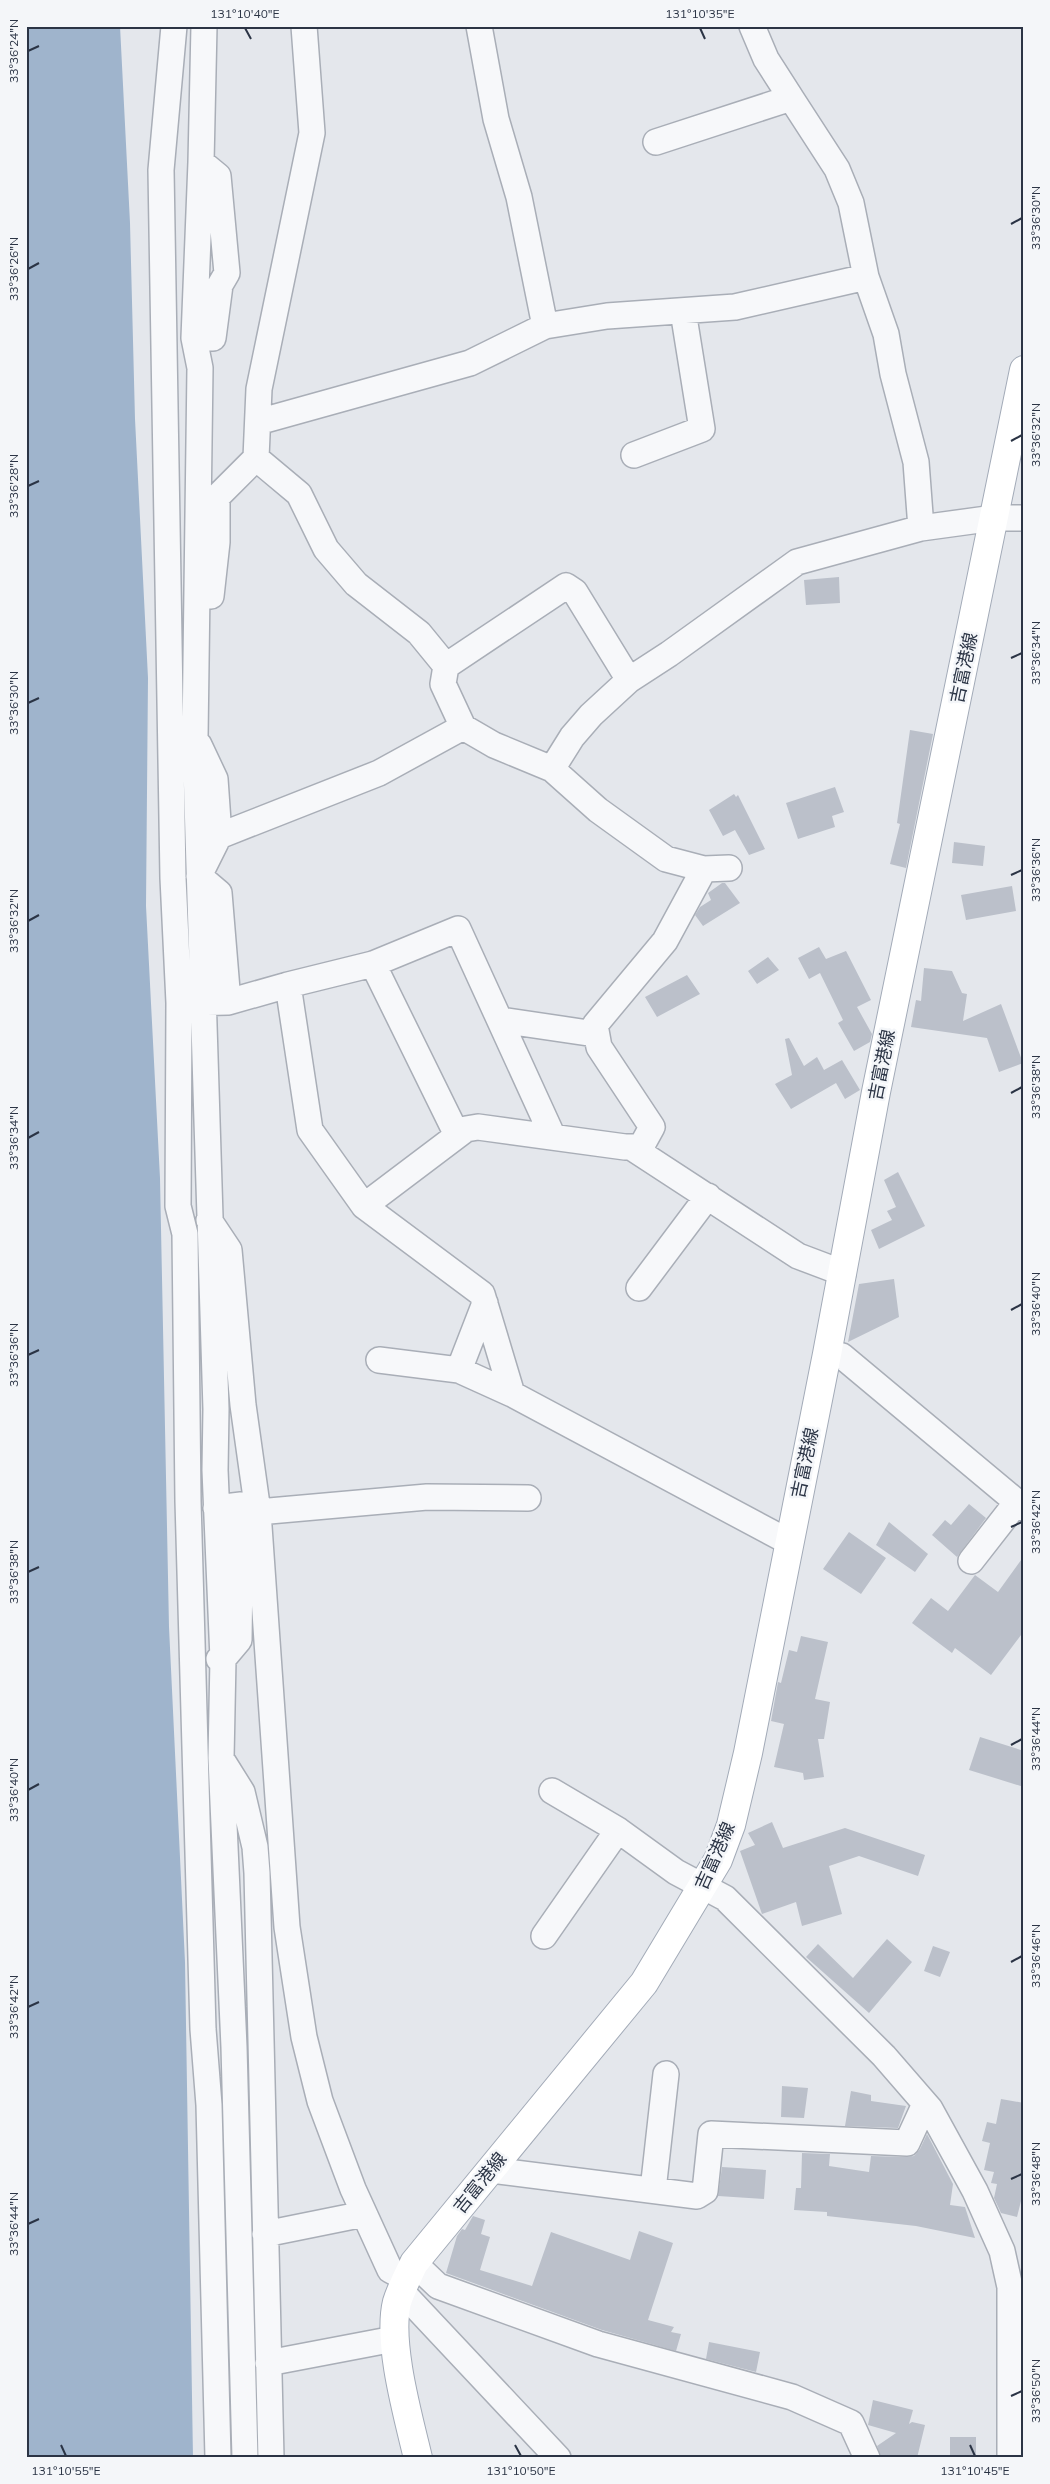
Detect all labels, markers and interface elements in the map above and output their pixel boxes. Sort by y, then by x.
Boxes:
text: 131°10'40"E [210,6,280,21]
text: 131°10'35"E [665,6,735,21]
text: 33°36'24"N [6,19,21,83]
text: 33°36'30"N [1028,186,1043,250]
text: 33°36'26"N [6,237,21,301]
text: 33°36'32"N [1028,403,1043,467]
text: 33°36'28"N [6,454,21,518]
text: 33°36'34"N [1028,621,1043,685]
street label: 吉富港線 [945,630,982,706]
text: 33°36'30"N [6,671,21,735]
text: 33°36'36"N [1028,838,1043,902]
text: 33°36'32"N [6,889,21,953]
street label: 吉富港線 [863,1027,900,1102]
text: 33°36'38"N [1028,1055,1043,1119]
text: 33°36'34"N [6,1106,21,1170]
text: 33°36'40"N [1028,1272,1043,1336]
text: 33°36'36"N [6,1323,21,1387]
street label: 吉富港線 [786,1425,823,1501]
text: 33°36'42"N [1028,1490,1043,1554]
text: 33°36'38"N [6,1540,21,1604]
text: 33°36'44"N [1028,1707,1043,1771]
text: 33°36'40"N [6,1758,21,1822]
street label: 吉富港線 [689,1818,740,1893]
text: 33°36'46"N [1028,1924,1043,1988]
text: 33°36'42"N [6,1975,21,2039]
text: 33°36'48"N [1028,2142,1043,2206]
street label: 吉富港線 [448,2147,511,2218]
text: 33°36'44"N [6,2192,21,2256]
text: 33°36'50"N [1028,2359,1043,2423]
text: 131°10'55"E [31,2463,101,2478]
text: 131°10'50"E [486,2463,556,2478]
text: 131°10'45"E [940,2463,1010,2478]

